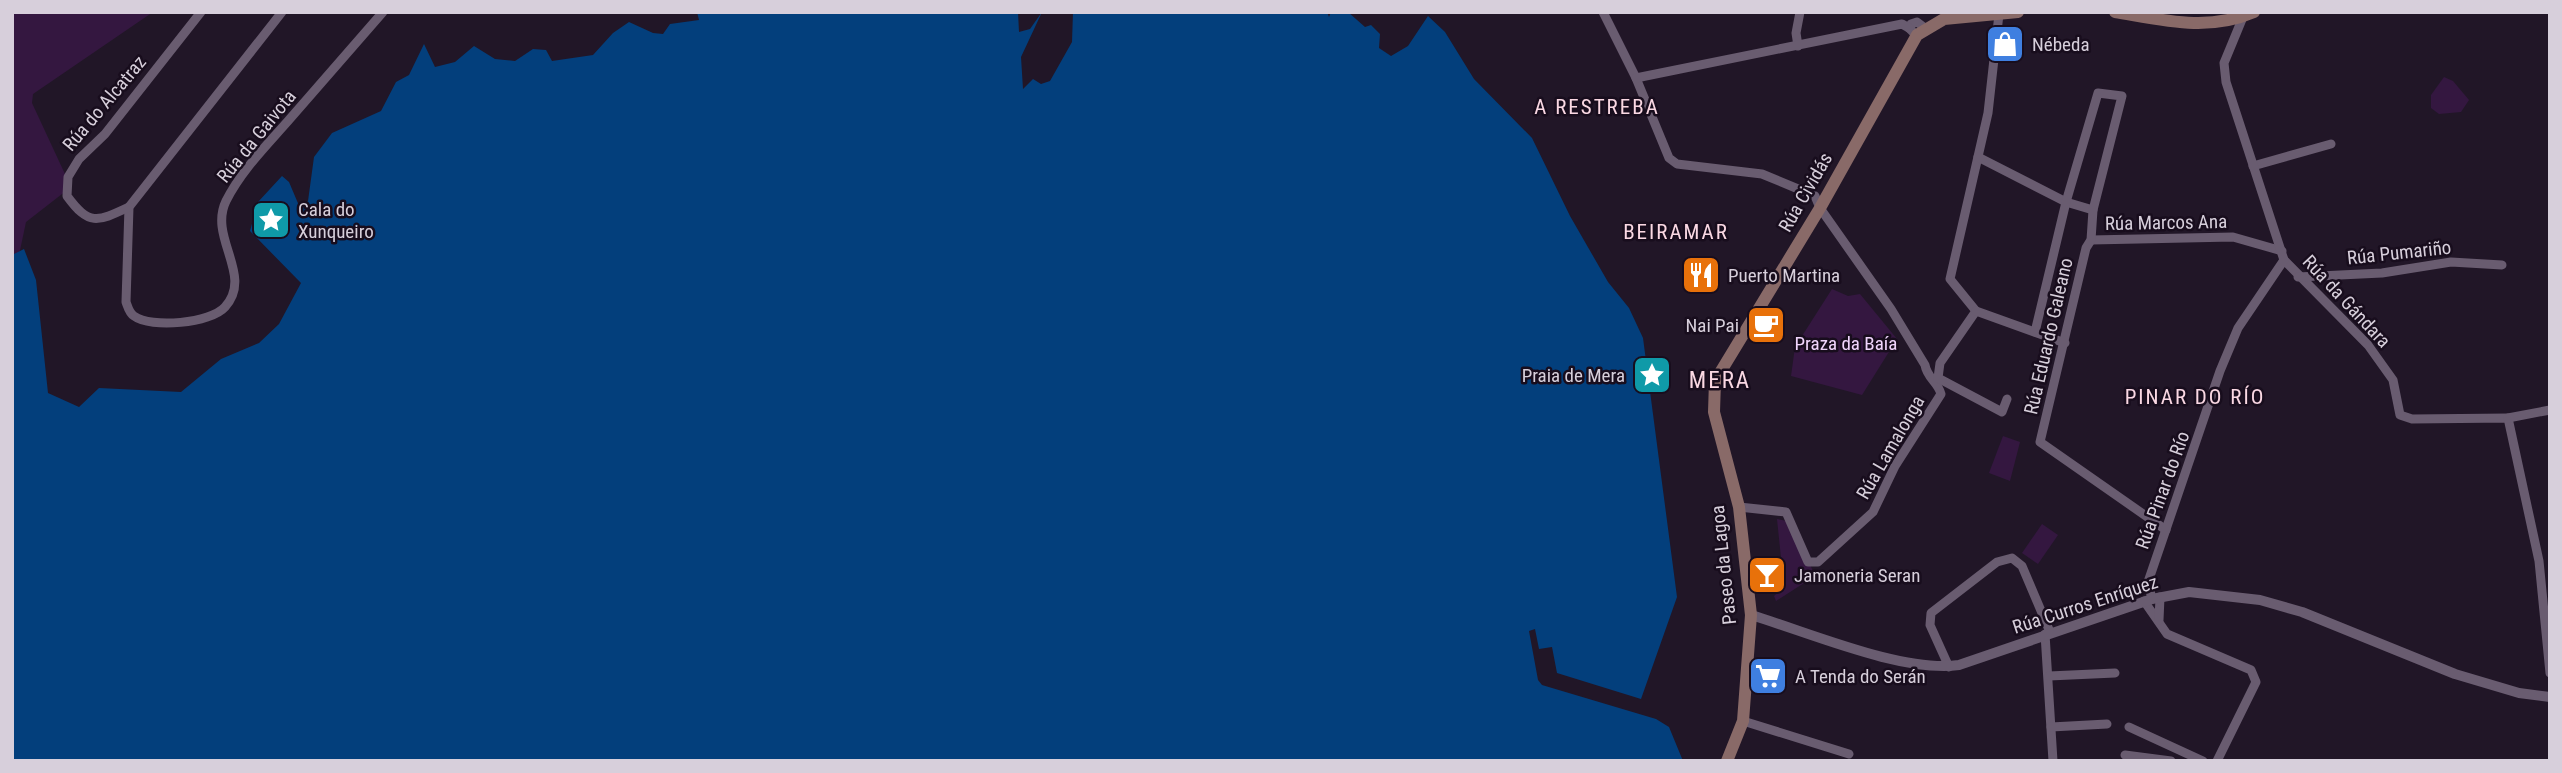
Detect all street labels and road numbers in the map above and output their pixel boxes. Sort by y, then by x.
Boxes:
street label: Rúa do Alcatraz [58,51,151,156]
street label: Rúa da Gaivota [212,85,301,187]
street label: Rúa Cividás [1774,149,1837,236]
street label: Rúa Marcos Ana [2105,210,2227,235]
street label: Rúa Pumariño [2346,236,2452,269]
street label: Rúa da Gándara [2298,250,2395,352]
street label: Rúa Eduardo Galeano [2019,256,2078,417]
street label: Rúa Lamalonga [1852,391,1929,503]
street label: Rúa Pinar do Río [2131,428,2194,552]
street label: Paseo da Lagoa [1706,504,1741,626]
street label: Rúa Curros Enríquez [2010,570,2161,639]

